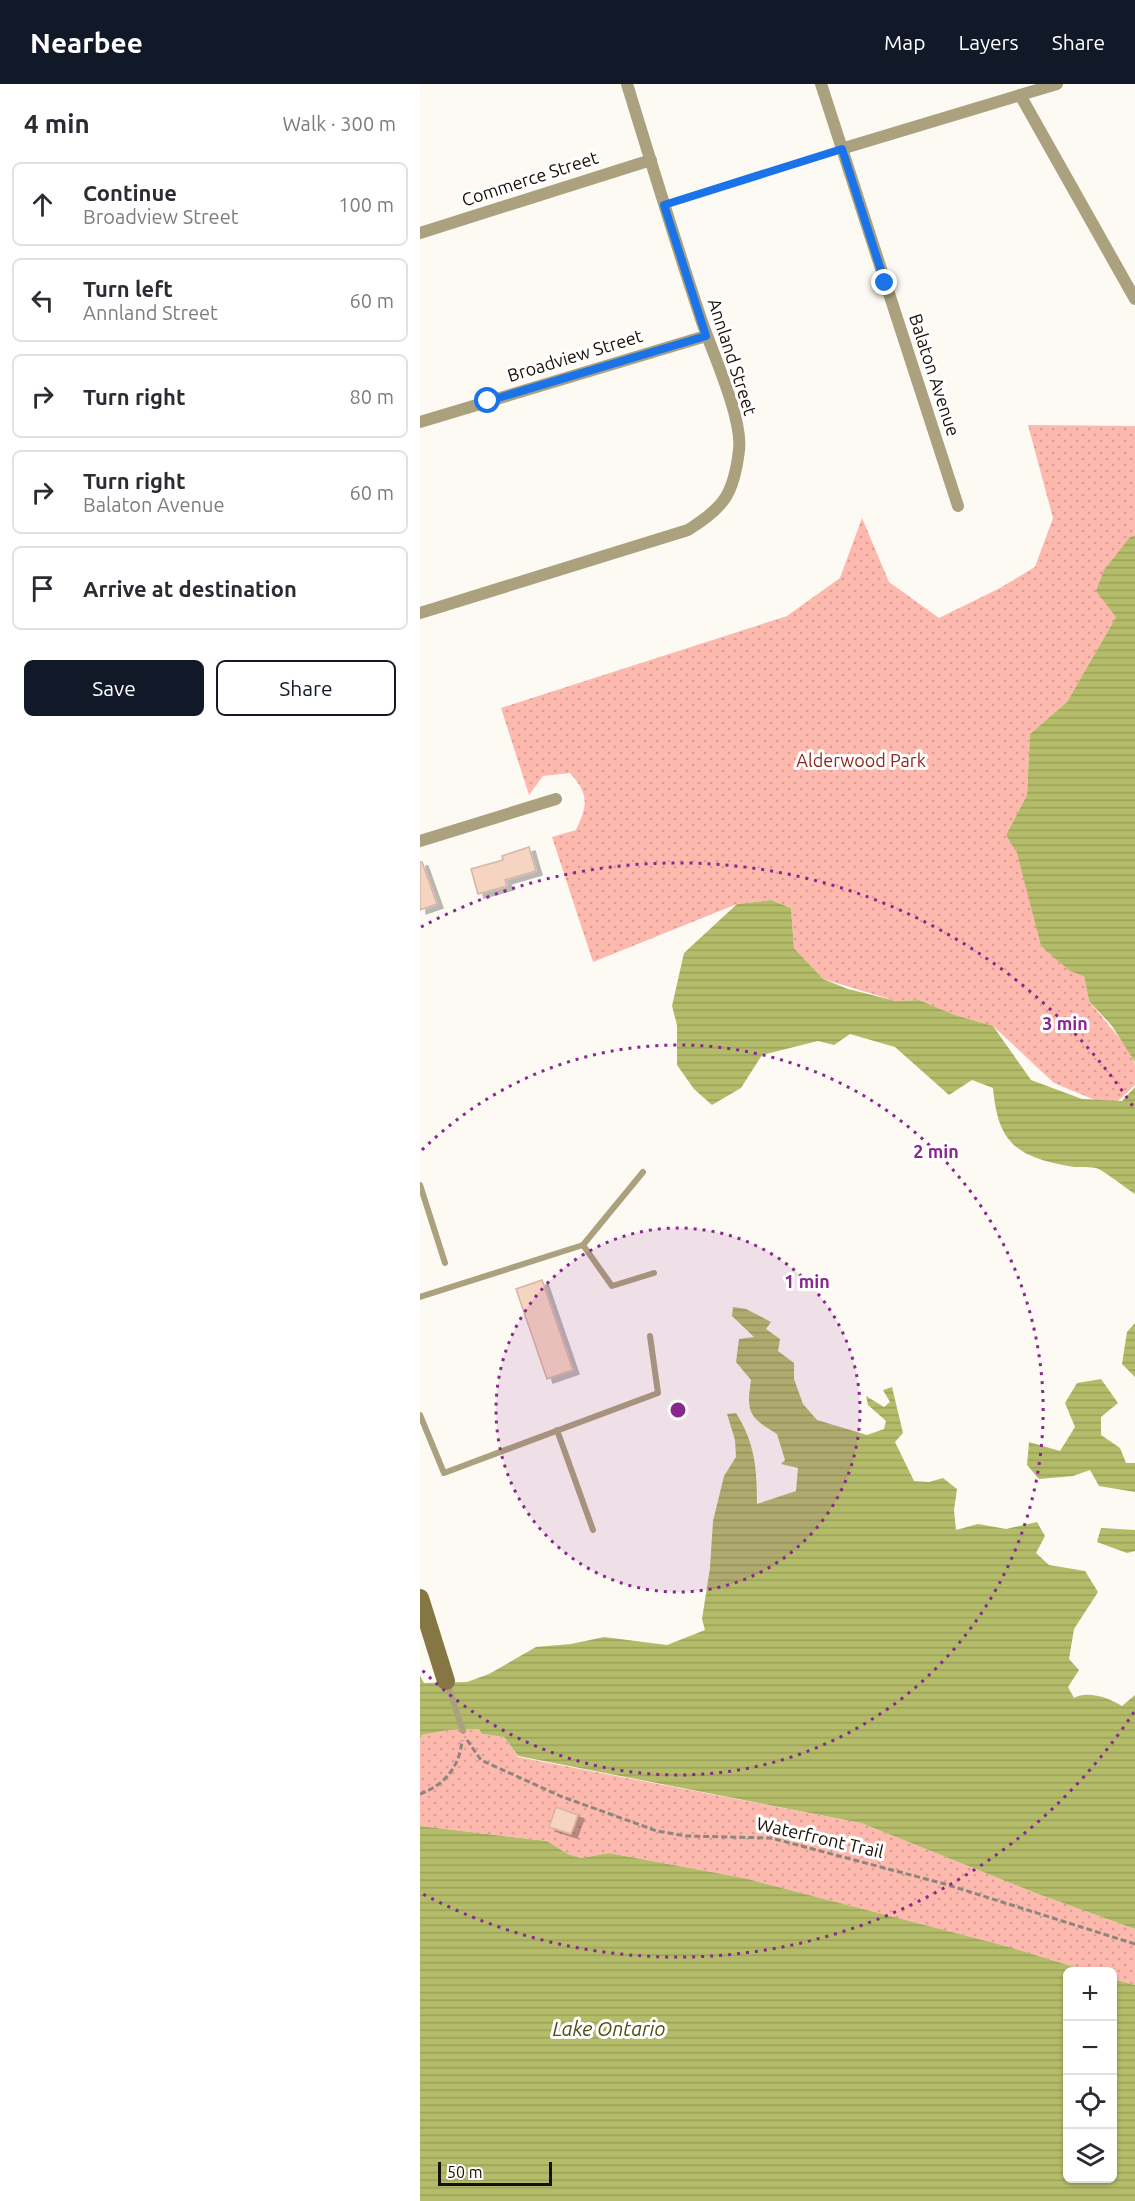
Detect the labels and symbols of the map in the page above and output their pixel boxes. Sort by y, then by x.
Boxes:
street label: Commerce Street [459,147,600,209]
route end [871,269,897,295]
street label: Annland Street [705,296,761,418]
street label: Balaton Avenue [906,311,964,438]
street label: Broadview Street [505,325,645,385]
route start [474,387,500,413]
park label: Alderwood Park [796,750,926,770]
text: 3 min [1042,1013,1088,1033]
text: 2 min [913,1141,959,1161]
text: 1 min [784,1271,830,1291]
centre of rings [668,1400,688,1420]
street label: Waterfront Trail [755,1813,886,1861]
water label: Lake Ontario [553,2017,666,2040]
scale bar [438,2159,552,2186]

